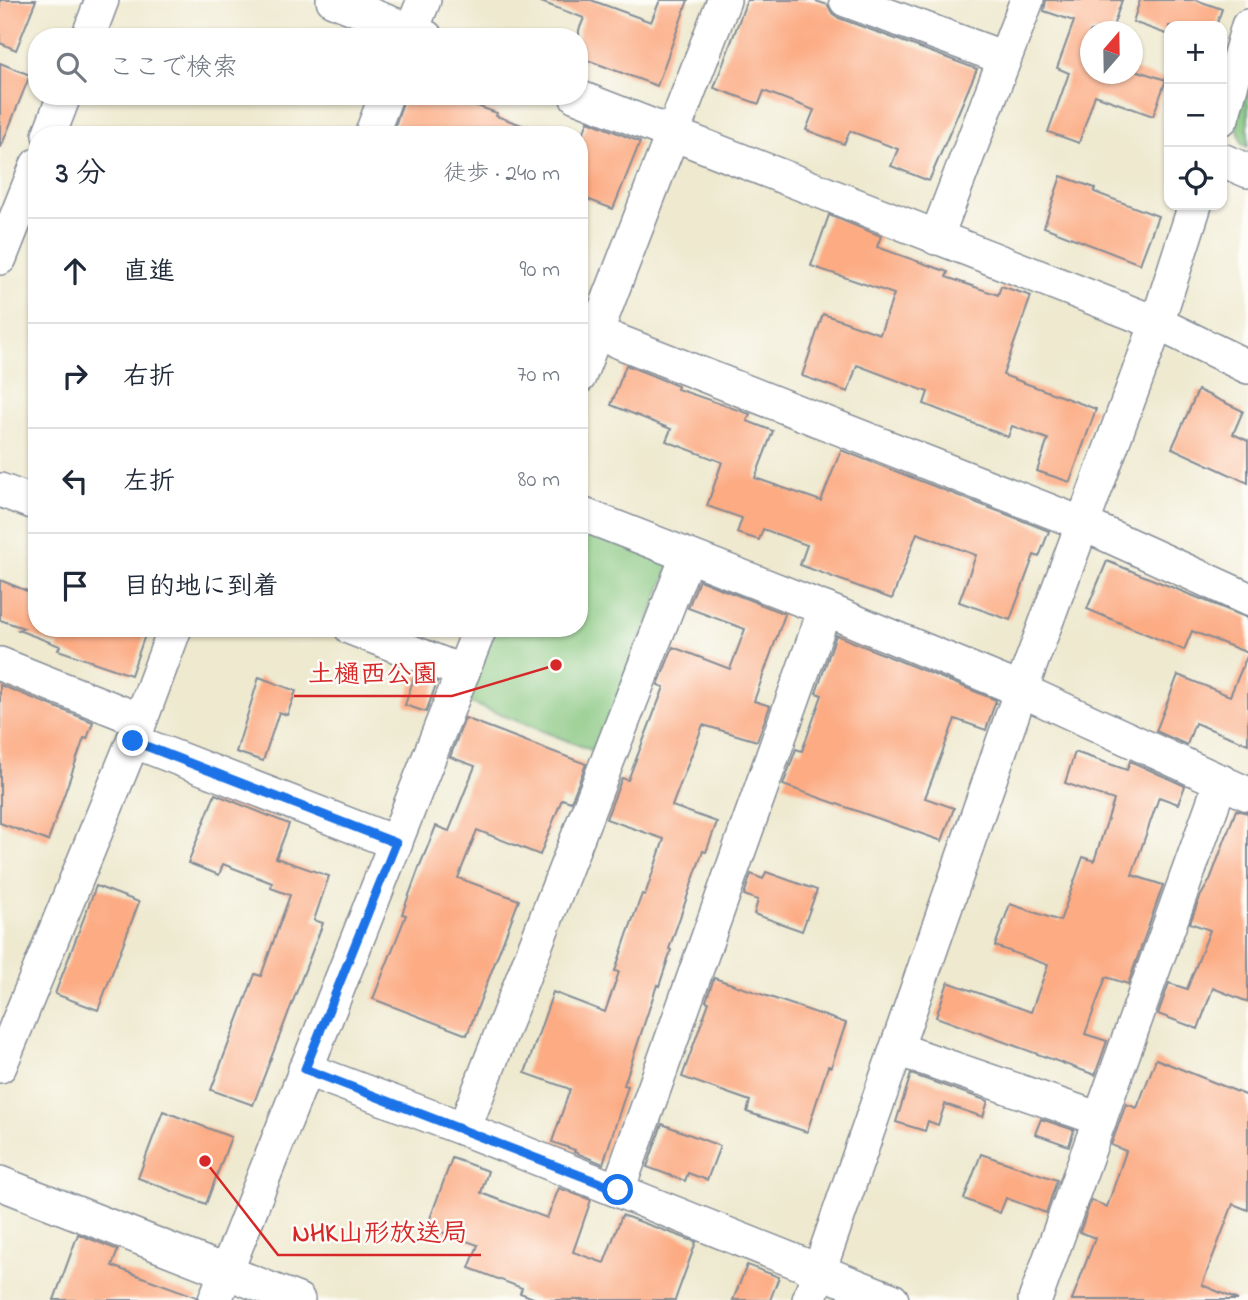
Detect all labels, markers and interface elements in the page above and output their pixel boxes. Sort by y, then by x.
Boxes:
north arrow [1080,21,1143,84]
map controls [1164,21,1227,210]
button: + [1164,21,1227,84]
search box [28,28,588,105]
icon: search [52,48,90,86]
text: ここで検索 [108,50,238,88]
button: − [1164,84,1227,147]
button: locate [1164,147,1227,210]
text: 3 分 [56,153,106,197]
text: 徒歩 · 240 m [443,158,560,191]
icon: ahead [56,252,94,290]
text: 直進 [123,254,175,292]
text: 90 m [520,254,560,287]
icon: right [56,357,94,395]
text: 右折 [123,359,175,397]
text: 70 m [517,359,560,392]
icon: left [56,462,94,500]
text: 左折 [123,464,175,502]
text: 80 m [518,464,560,497]
icon: arrive [56,567,94,605]
text: 目的地に到着 [123,569,279,607]
callout: 土樋西公園 [294,649,452,696]
text: 土樋西公園 [308,657,438,695]
route end [117,725,148,756]
route start [602,1174,633,1205]
callout: NHK山形放送局 [278,1208,481,1255]
text: NHK山形放送局 [292,1216,468,1254]

